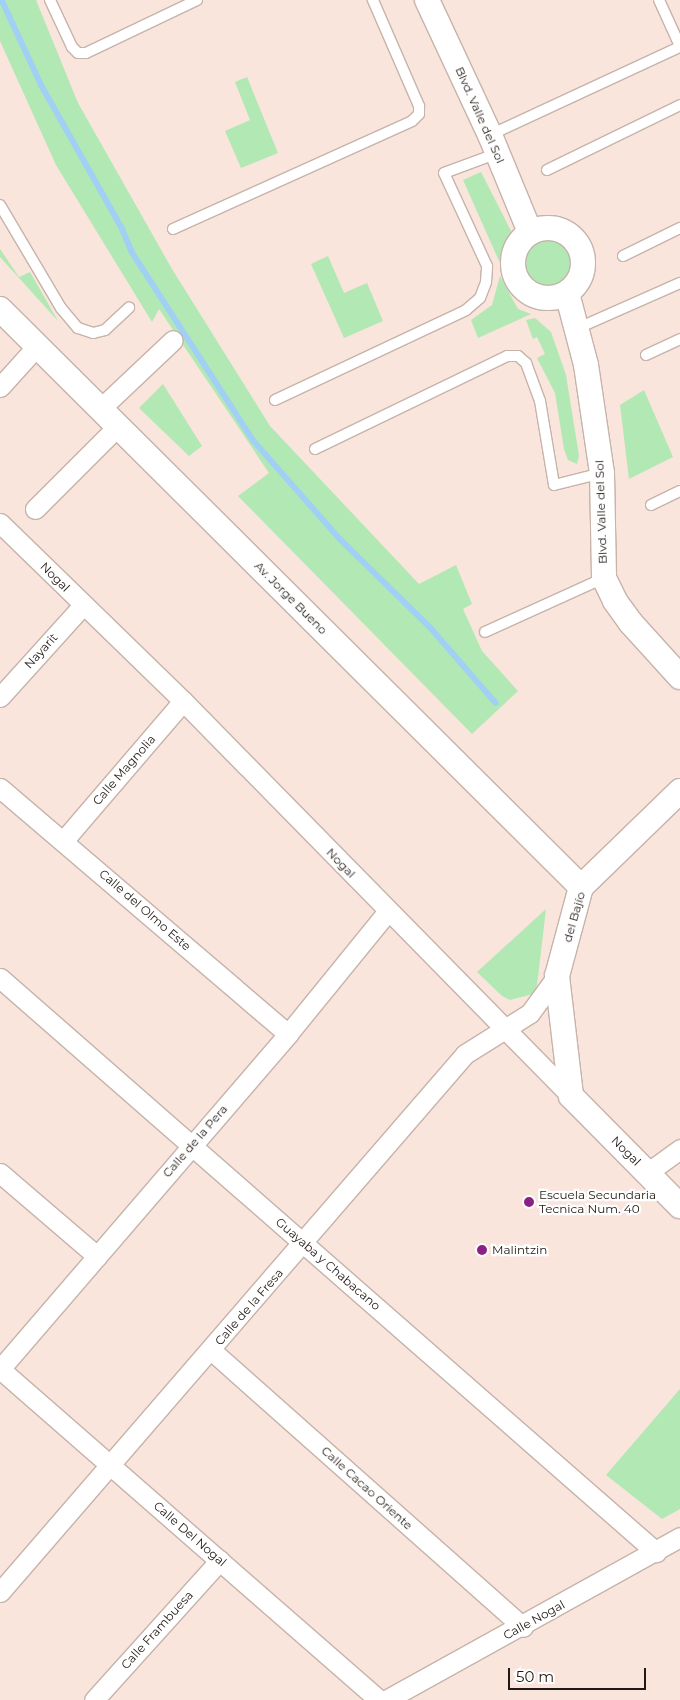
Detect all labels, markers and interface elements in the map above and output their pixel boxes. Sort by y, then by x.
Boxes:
street label: Blvd. Valle del Sol [452,65,508,165]
street label: Blvd. Valle del Sol [592,460,610,564]
street label: Nogal [37,559,73,595]
street label: Av. Jorge Bueno [252,559,330,637]
street label: Nayarit [21,630,61,672]
street label: Calle Magnolia [90,732,158,808]
street label: Nogal [323,845,359,881]
street label: Calle del Olmo Este [96,866,194,954]
street label: del Bajío [560,890,588,944]
street label: Calle de la Pera [160,1102,230,1180]
street label: Nogal [608,1133,644,1169]
place label: Escuela Secundaria Tecnica Num. 40 [539,1188,656,1216]
marker: Escuela Secundaria Tecnica Num. 40 [523,1196,535,1208]
street label: Guayaba y Chabacano [273,1215,383,1313]
place label: Malintzin [492,1243,547,1257]
marker: Malintzin [476,1244,488,1256]
street label: Calle de la Fresa [212,1266,286,1348]
street label: Calle Cacao Oriente [318,1443,416,1533]
street label: Calle Del Nogal [151,1498,229,1570]
street label: Calle Frambuesa [118,1588,196,1672]
street label: Calle Nogal [501,1597,567,1643]
scale bar [510,1658,648,1690]
text: 50 m [516,1667,554,1686]

